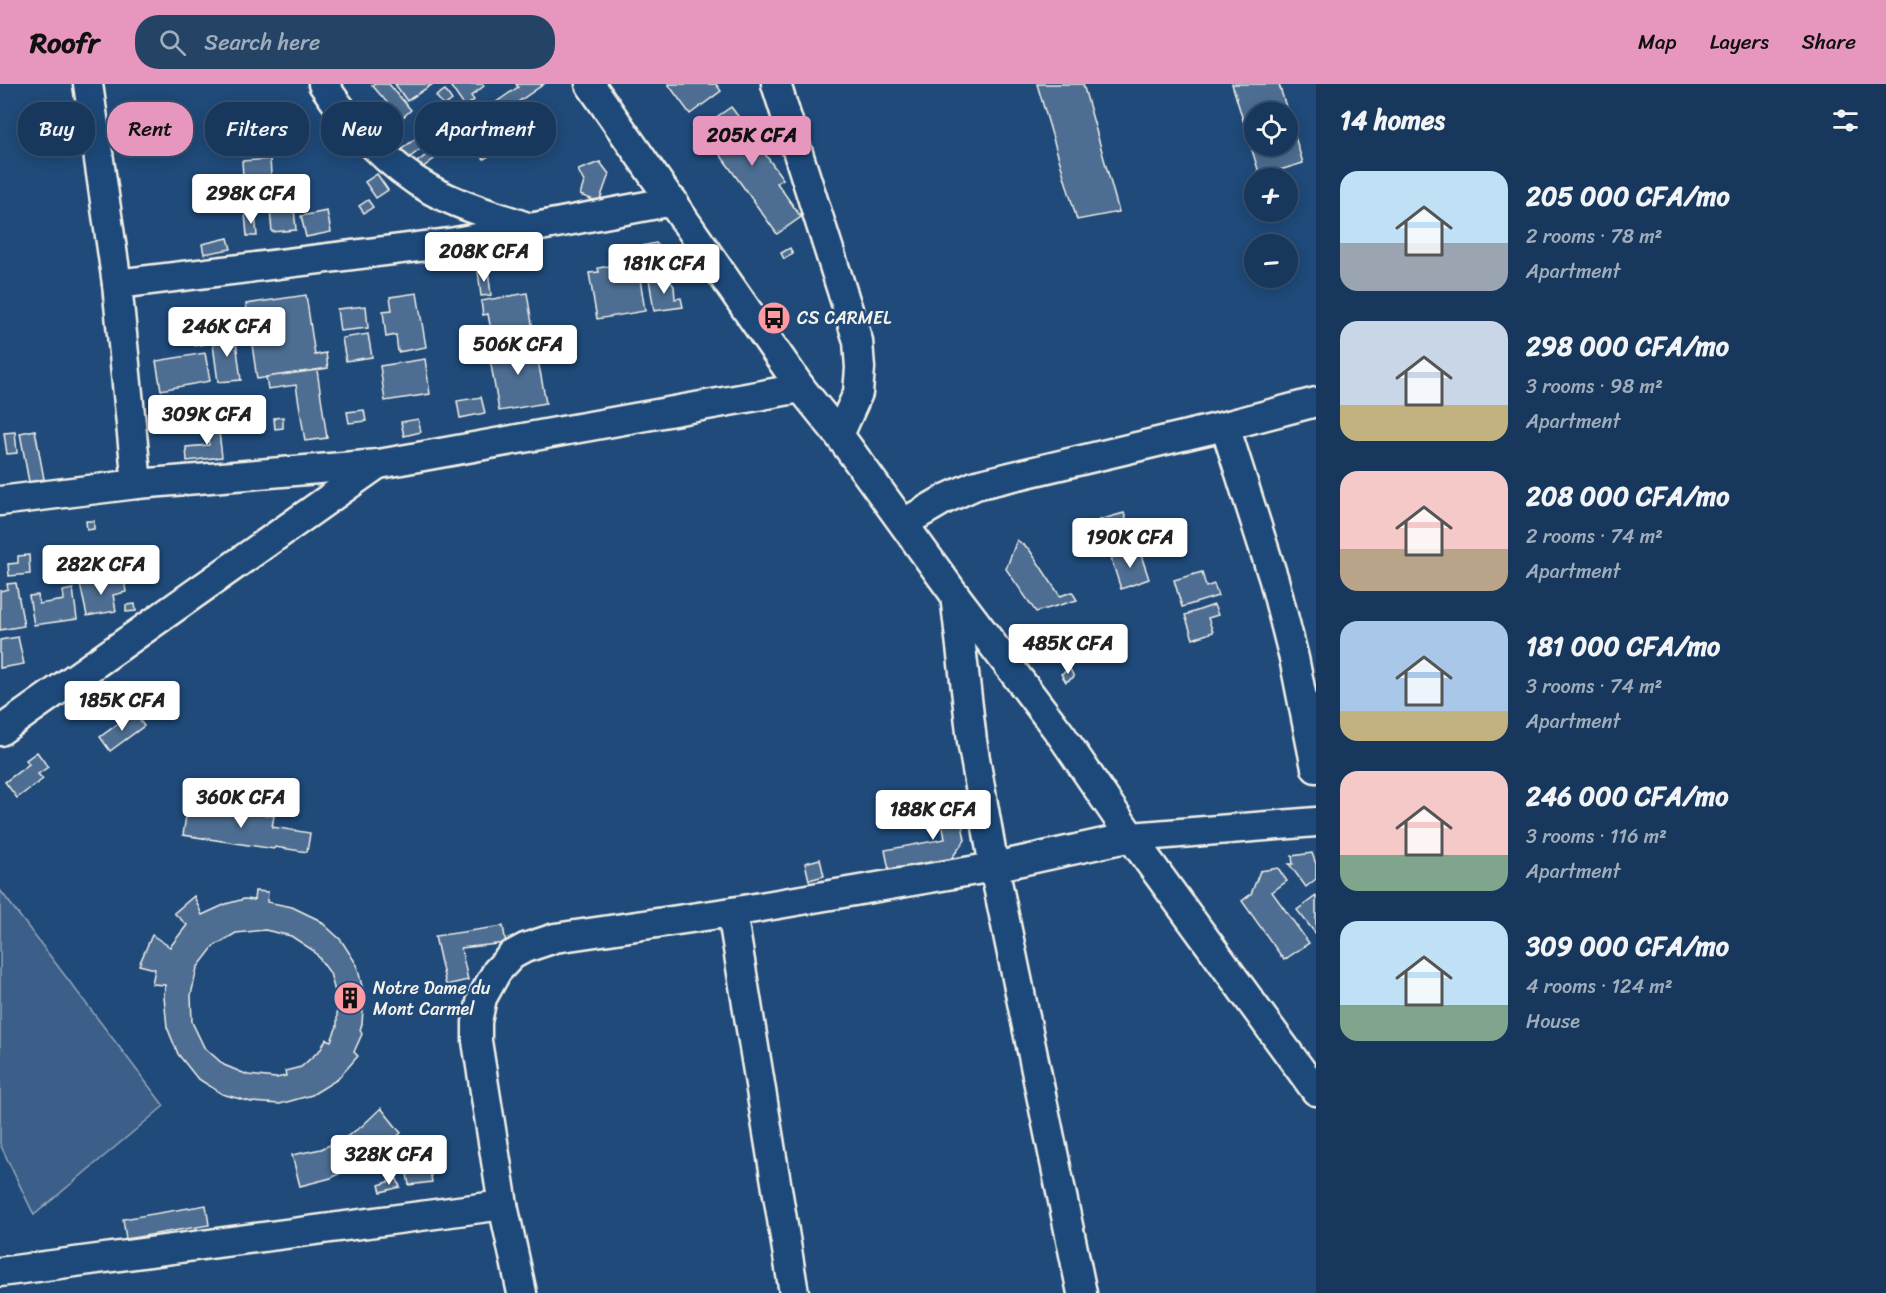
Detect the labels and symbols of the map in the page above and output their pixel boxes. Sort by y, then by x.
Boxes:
pin: 205K CFA [690,116,814,167]
pin: 298K CFA [189,174,313,225]
pin: 208K CFA [422,232,546,283]
pin: 181K CFA [602,244,726,295]
bus stop icon: CS CARMEL [756,300,792,336]
place label: CS CARMEL [797,302,892,334]
pin: 246K CFA [165,307,289,358]
pin: 506K CFA [456,325,580,376]
pin: 309K CFA [145,395,269,446]
pin: 190K CFA [1068,518,1192,569]
pin: 282K CFA [39,545,163,596]
pin: 485K CFA [1006,624,1130,675]
pin: 185K CFA [60,681,184,732]
pin: 360K CFA [179,778,303,829]
pin: 188K CFA [871,790,995,841]
place label: Notre Dame du Mont Carmel [373,972,491,1025]
building icon: Notre Dame du Mont Carmel [332,980,368,1016]
pin: 328K CFA [327,1135,451,1186]

